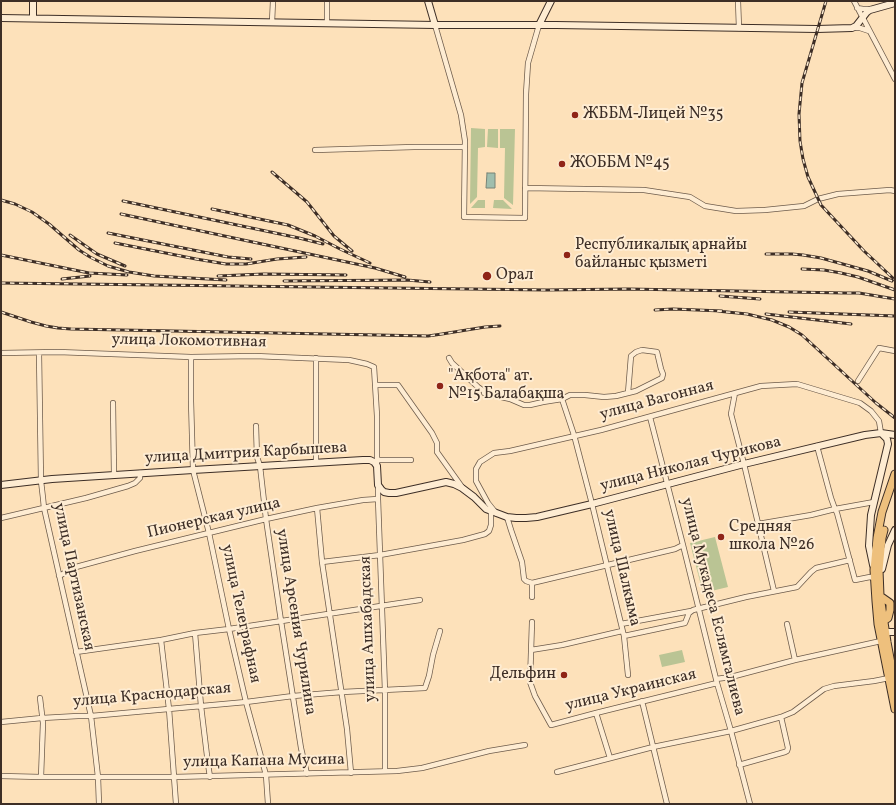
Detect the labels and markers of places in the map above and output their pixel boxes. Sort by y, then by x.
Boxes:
place label: ЖББМ-Лицей №35 [583,105,723,125]
marker: ЖББМ-Лицей №35 [570,110,580,120]
place label: ЖОББМ №45 [570,154,670,174]
marker: ЖОББМ №45 [557,159,567,169]
place label: Республикалық арнайы байланыс қызметі [575,236,747,274]
marker: Республикалық арнайы байланыс қызметі [562,250,572,260]
place label: Орал [496,266,534,286]
marker: Орал [481,270,493,282]
place label: "Ақбота" ат. №15 Балабақша [448,367,565,405]
marker: "Ақбота" ат. №15 Балабақша [435,381,445,391]
place label: Средняя школа №26 [729,518,814,556]
marker: Средняя школа №26 [716,532,726,542]
place label: Дельфин [490,665,556,685]
marker: Дельфин [559,670,569,680]

